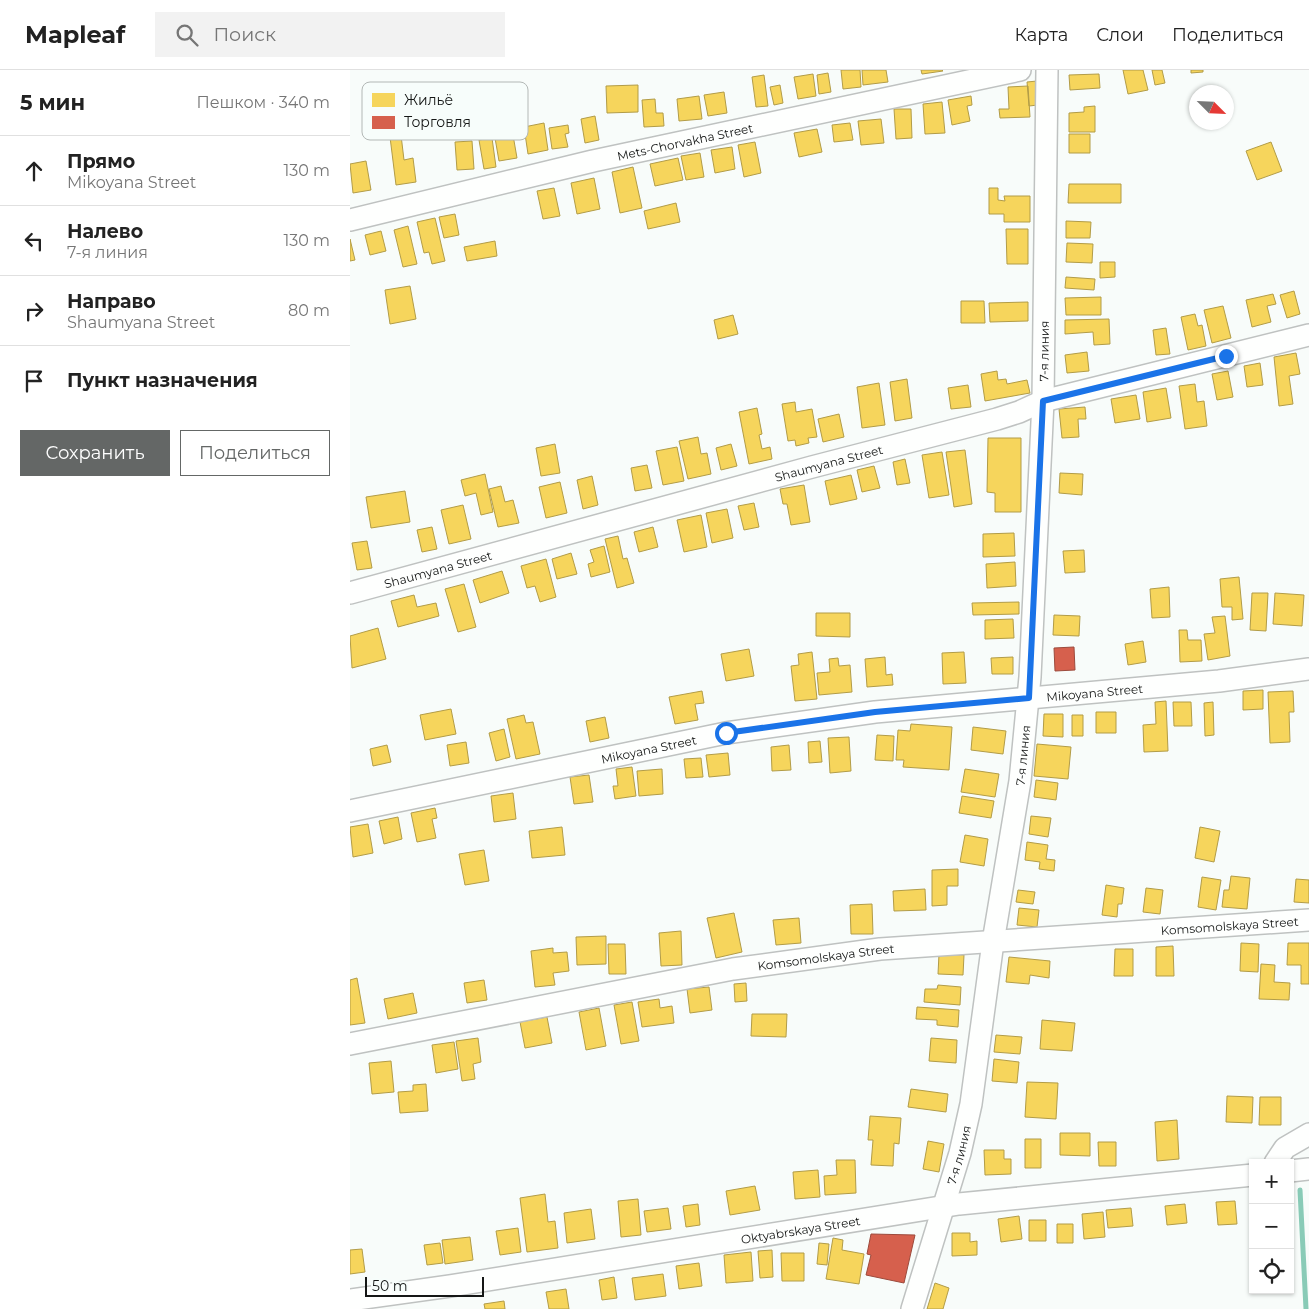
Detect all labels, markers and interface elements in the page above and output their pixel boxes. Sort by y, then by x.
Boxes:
search box [155,12,505,57]
text: Mapleaf [25,20,125,49]
icon: search [173,21,201,49]
text: Поиск [213,23,276,46]
text: Карта [1014,24,1068,46]
text: Слои [1096,24,1144,46]
text: Поделиться [1172,24,1284,46]
legend [362,82,528,140]
north arrow [1189,85,1234,130]
text: 5 мин [20,90,85,115]
text: Жильё [404,91,453,109]
text: Пешком · 340 m [196,93,330,112]
text: Торговля [404,113,471,131]
street label: Mets-Chorvakha Street [616,120,754,163]
text: Прямо [67,150,135,173]
icon: ahead [20,157,48,185]
text: 130 m [283,161,330,180]
text: Mikoyana Street [67,173,196,192]
text: Налево [67,220,143,243]
icon: left [20,227,48,255]
text: 130 m [283,231,330,250]
text: 7-я линия [67,243,148,262]
text: Направо [67,290,156,313]
icon: right [20,297,48,325]
text: 80 m [288,301,330,320]
text: Shaumyana Street [67,313,215,332]
street label: 7-я линия [1036,320,1051,381]
route end [1215,345,1238,368]
icon: arrive [20,367,48,395]
text: Пункт назначения [67,369,258,392]
button: Сохранить [20,430,170,476]
button: Поделиться [180,430,330,476]
street label: Shaumyana Street [773,441,884,484]
street label: Shaumyana Street [382,547,494,591]
street label: Mikoyana Street [1046,680,1144,704]
route start [715,722,738,745]
street label: 7-я линия [1012,724,1033,787]
street label: Mikoyana Street [600,732,698,766]
street label: Komsomolskaya Street [1160,913,1299,938]
street label: Komsomolskaya Street [756,941,895,973]
street label: 7-я линия [943,1124,973,1186]
map controls [1249,1159,1294,1294]
button: + [1249,1159,1294,1204]
button: − [1249,1204,1294,1249]
street label: Oktyabrskaya Street [740,1213,861,1247]
button: locate [1249,1249,1294,1294]
scale bar [365,1274,484,1297]
text: 50 m [372,1277,408,1295]

